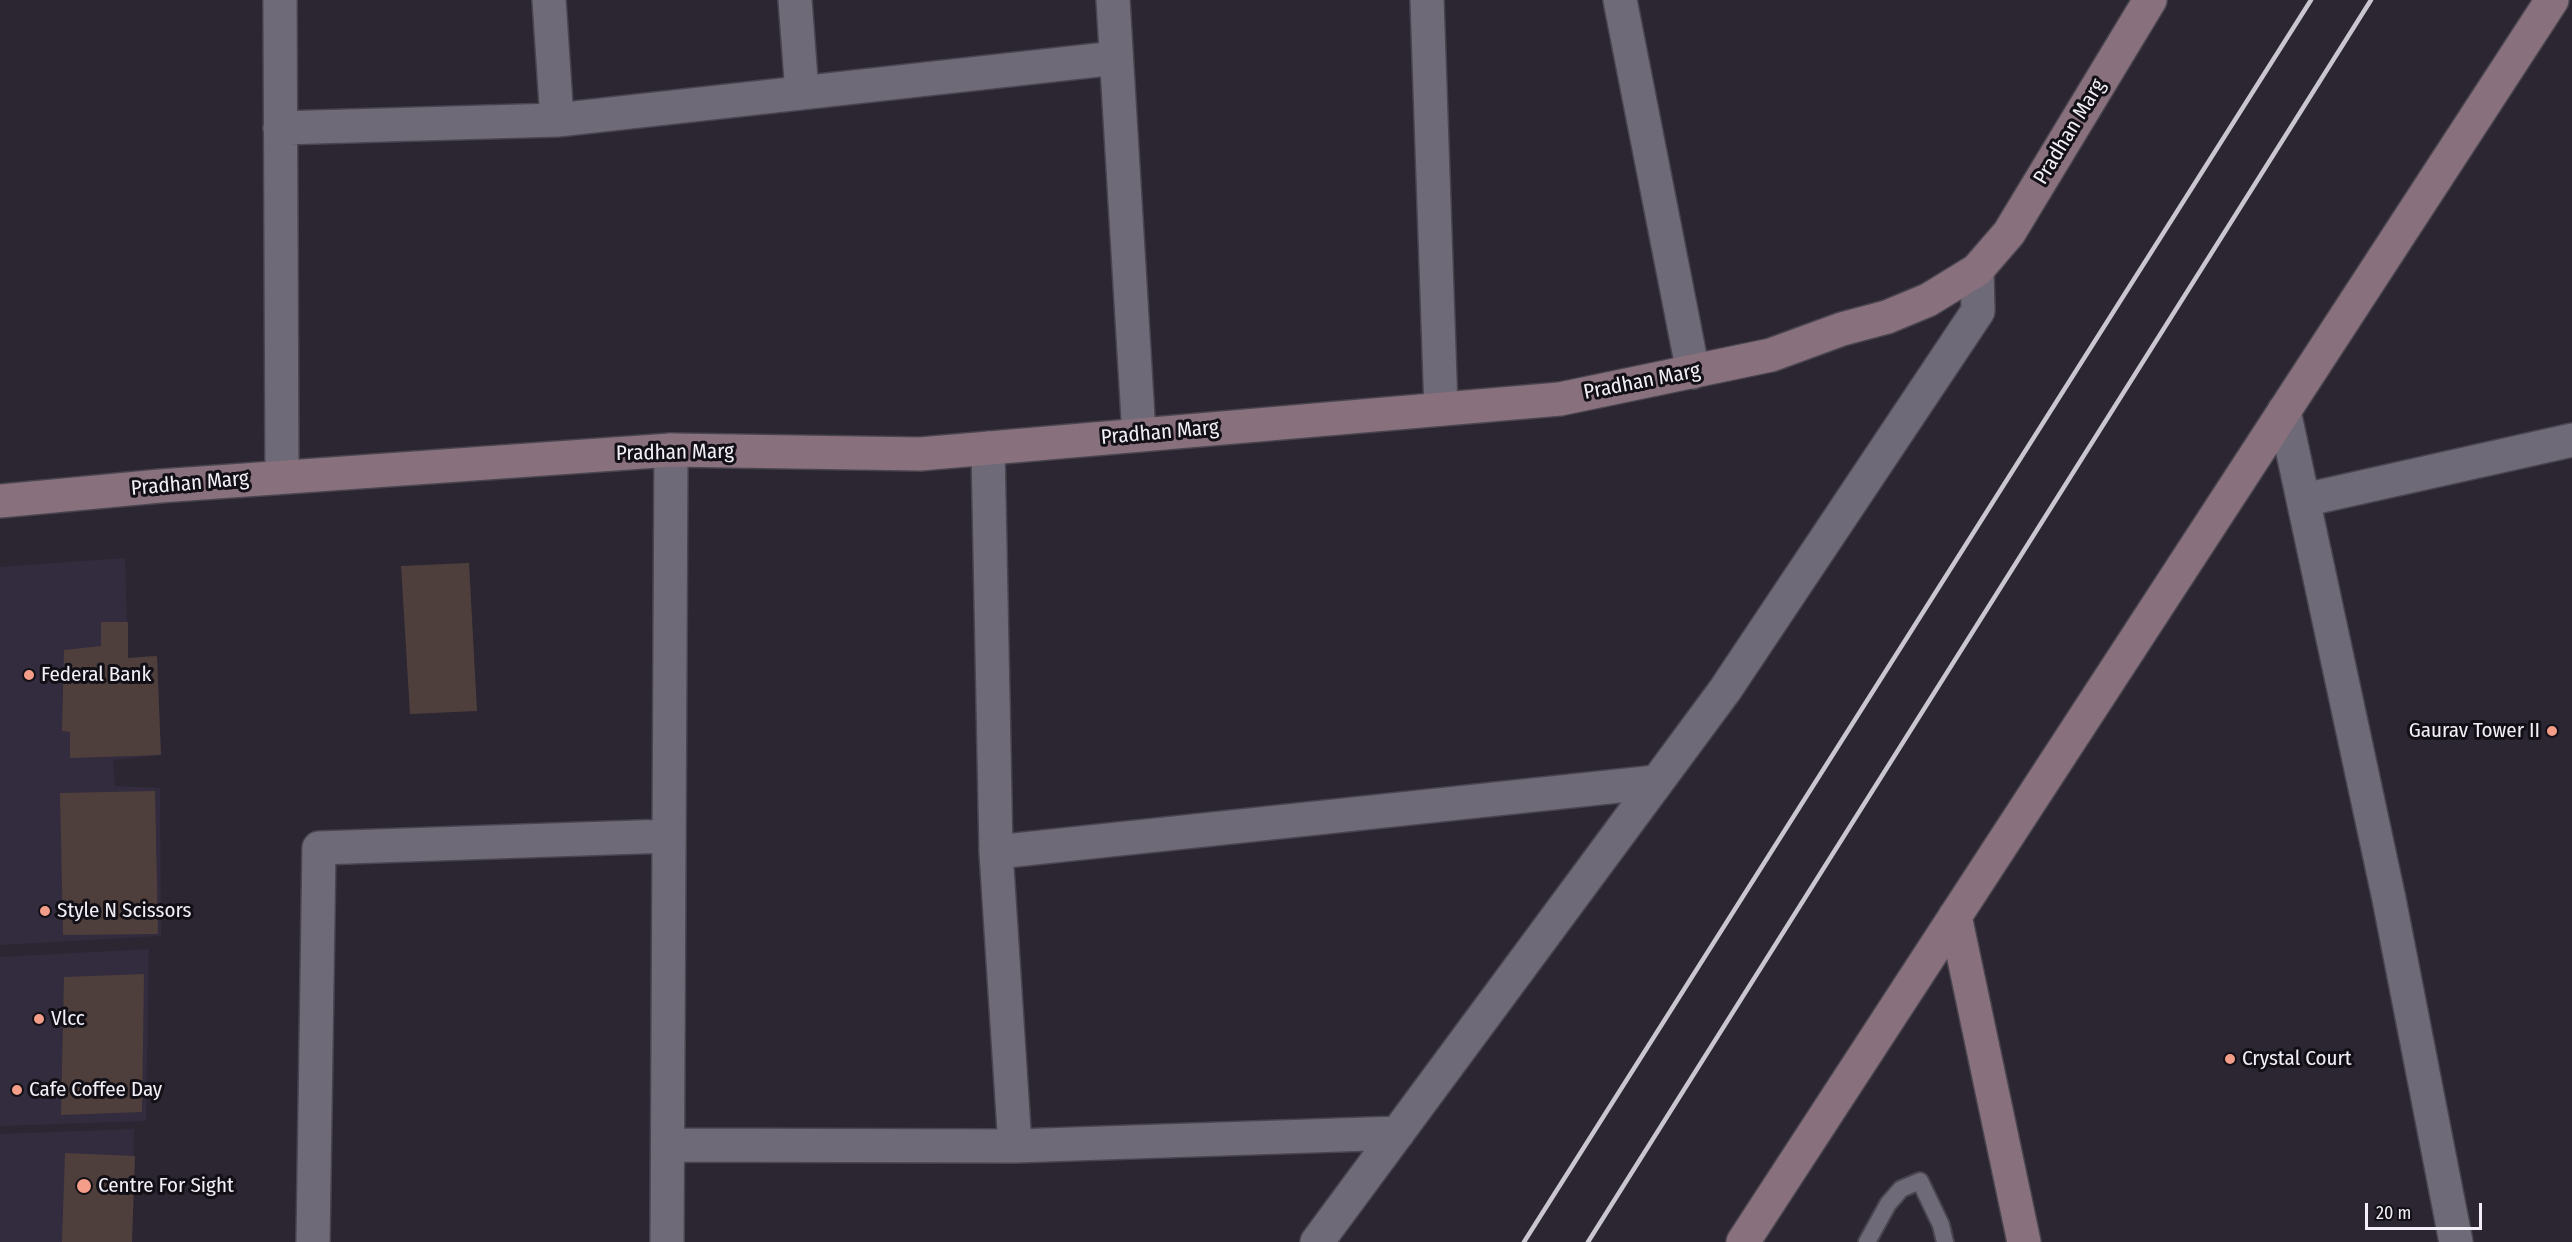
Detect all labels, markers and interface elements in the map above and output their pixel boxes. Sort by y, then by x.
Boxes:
street label: Pradhan Marg [2029,75,2111,189]
street label: Pradhan Marg [1582,358,1702,406]
street label: Pradhan Marg [1100,415,1220,451]
street label: Pradhan Marg [616,439,734,467]
street label: Pradhan Marg [130,466,250,502]
place label: Federal Bank [41,662,151,688]
marker: Federal Bank [22,668,36,682]
place label: Gaurav Tower II [2409,718,2540,744]
marker: Gaurav Tower II [2545,724,2559,738]
place label: Style N Scissors [57,898,191,924]
marker: Style N Scissors [38,904,52,918]
place label: Vlcc [51,1006,85,1032]
marker: Vlcc [32,1012,46,1026]
place label: Crystal Court [2242,1046,2352,1072]
marker: Crystal Court [2223,1052,2237,1066]
place label: Cafe Coffee Day [29,1077,162,1103]
marker: Cafe Coffee Day [10,1083,24,1097]
place label: Centre For Sight [98,1173,234,1199]
marker: Centre For Sight [75,1177,93,1195]
scale bar [2368,1191,2485,1229]
text: 20 m [2376,1202,2411,1224]

